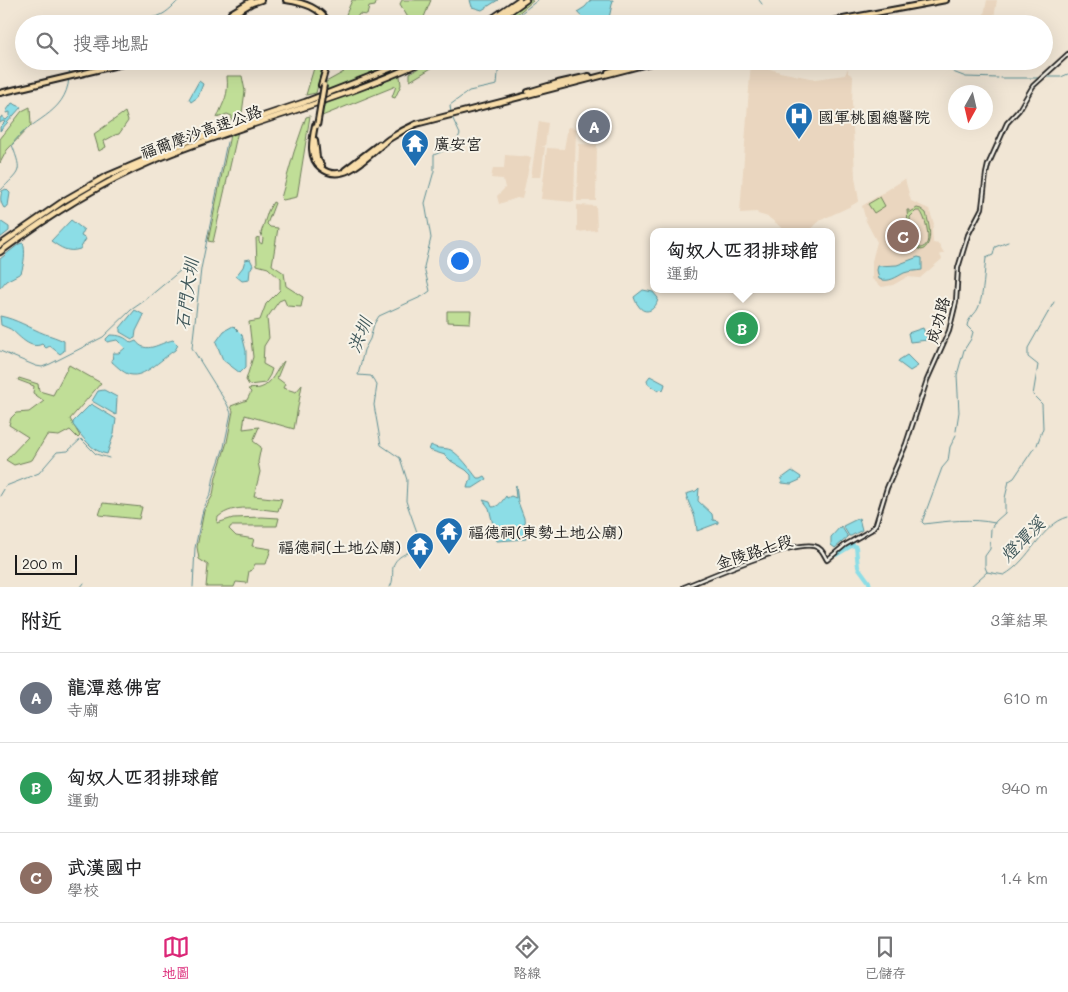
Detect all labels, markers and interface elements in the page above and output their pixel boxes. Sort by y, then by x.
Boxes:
search box [15,15,1053,70]
icon: search [33,29,61,57]
text: 搜尋地點 [73,30,149,55]
north arrow [948,85,993,130]
street label: 福爾摩沙高速公路 [137,99,265,163]
hospital icon: 國軍桃園總醫院 [784,101,814,140]
place label: 國軍桃園總醫院 [818,106,930,127]
pin: A [578,107,610,145]
temple icon: 廣安宮 [400,128,430,167]
place label: 廣安宮 [434,133,482,154]
pin: C [887,217,919,255]
popup [650,228,835,293]
text: 匈奴人匹羽排球館 [666,237,819,262]
your location [447,248,473,274]
water label: 石門大圳 [169,255,203,331]
text: 運動 [666,262,699,283]
street label: 成功路 [920,294,954,346]
pin: B [726,309,758,347]
water label: 洪圳 [341,312,378,356]
water label: 燈潭溪 [994,511,1050,567]
temple icon: 福德祠(東勢土地公廟) [434,516,464,555]
place label: 福德祠(東勢土地公廟) [468,521,623,542]
street label: 金陵路七段 [713,529,795,573]
temple icon: 福德祠(土地公廟) [405,531,435,570]
place label: 福德祠(土地公廟) [278,536,401,557]
scale bar [15,552,78,575]
text: 200 m [22,554,63,573]
text: 附近 [20,606,62,633]
text: 3筆結果 [991,609,1048,630]
text: 龍潭慈佛宮 [67,674,162,699]
text: A [30,687,42,708]
text: 610 m [1003,687,1048,708]
text: 寺廟 [67,699,99,720]
text: 匈奴人匹羽排球館 [67,764,219,789]
text: B [31,777,41,798]
text: 940 m [1001,777,1048,798]
text: 運動 [67,789,99,810]
text: 武漢國中 [67,854,143,879]
text: C [30,867,42,888]
text: 1.4 km [1000,867,1048,888]
text: 學校 [67,879,99,900]
tab: 地圖 [162,933,190,982]
tab: 路線 [513,933,541,982]
tab: 已儲存 [864,933,906,982]

